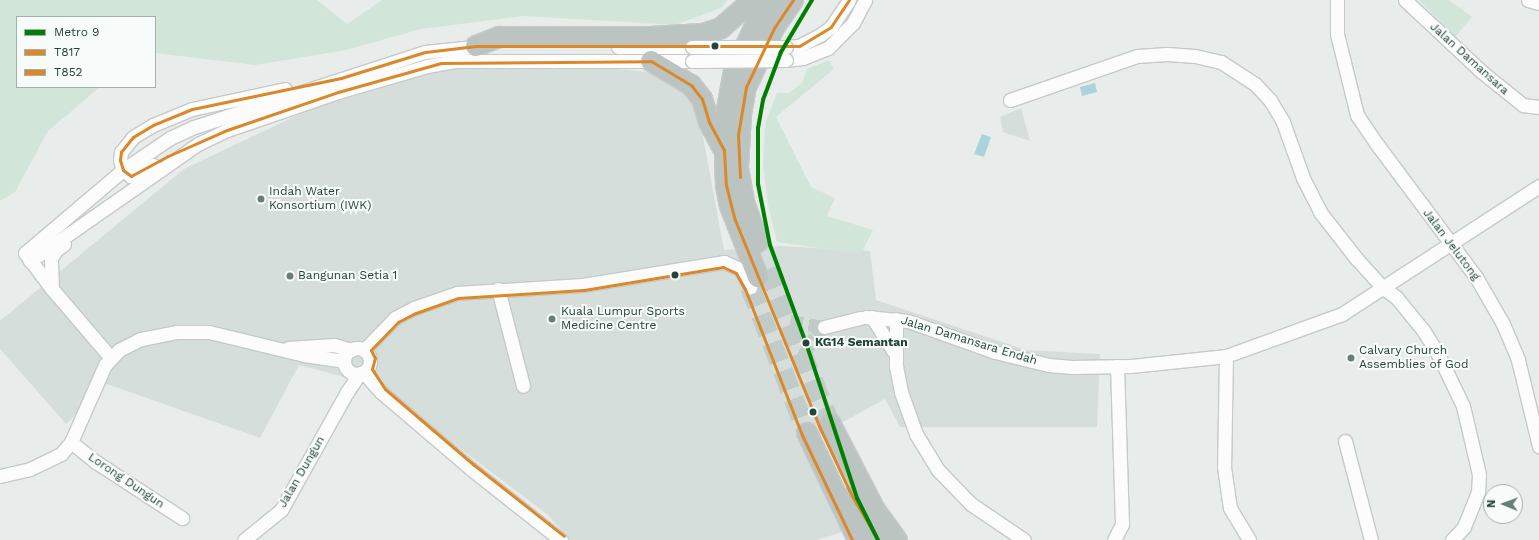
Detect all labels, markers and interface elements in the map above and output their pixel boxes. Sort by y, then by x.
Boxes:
legend [16,16,156,88]
street label: Jalan Damansara [1427,20,1511,98]
text: Metro 9 [54,25,99,39]
unlabelled marker [710,41,720,51]
text: T817 [54,45,80,59]
text: T852 [54,65,83,79]
place label: Indah Water Konsortium (IWK) [269,185,371,213]
marker: Indah Water Konsortium (IWK) [256,194,266,204]
street label: Jalan Jelutong [1419,206,1483,284]
place label: Bangunan Setia 1 [298,269,398,283]
unlabelled marker [670,270,680,280]
marker: Bangunan Setia 1 [285,271,295,281]
place label: Kuala Lumpur Sports Medicine Centre [561,305,685,333]
marker: Kuala Lumpur Sports Medicine Centre [546,313,558,325]
street label: Jalan Damansara Endah [899,313,1039,369]
place label: KG14 Semantan [815,336,908,350]
marker: KG14 Semantan [800,337,812,349]
place label: Calvary Church Assemblies of God [1359,344,1469,372]
marker: Calvary Church Assemblies of God [1346,353,1356,363]
unlabelled marker [808,407,818,417]
street label: Jalan Dungun [276,434,328,510]
street label: Lorong Dungun [85,450,167,512]
north arrow [1483,484,1523,524]
text: N [1485,500,1498,508]

